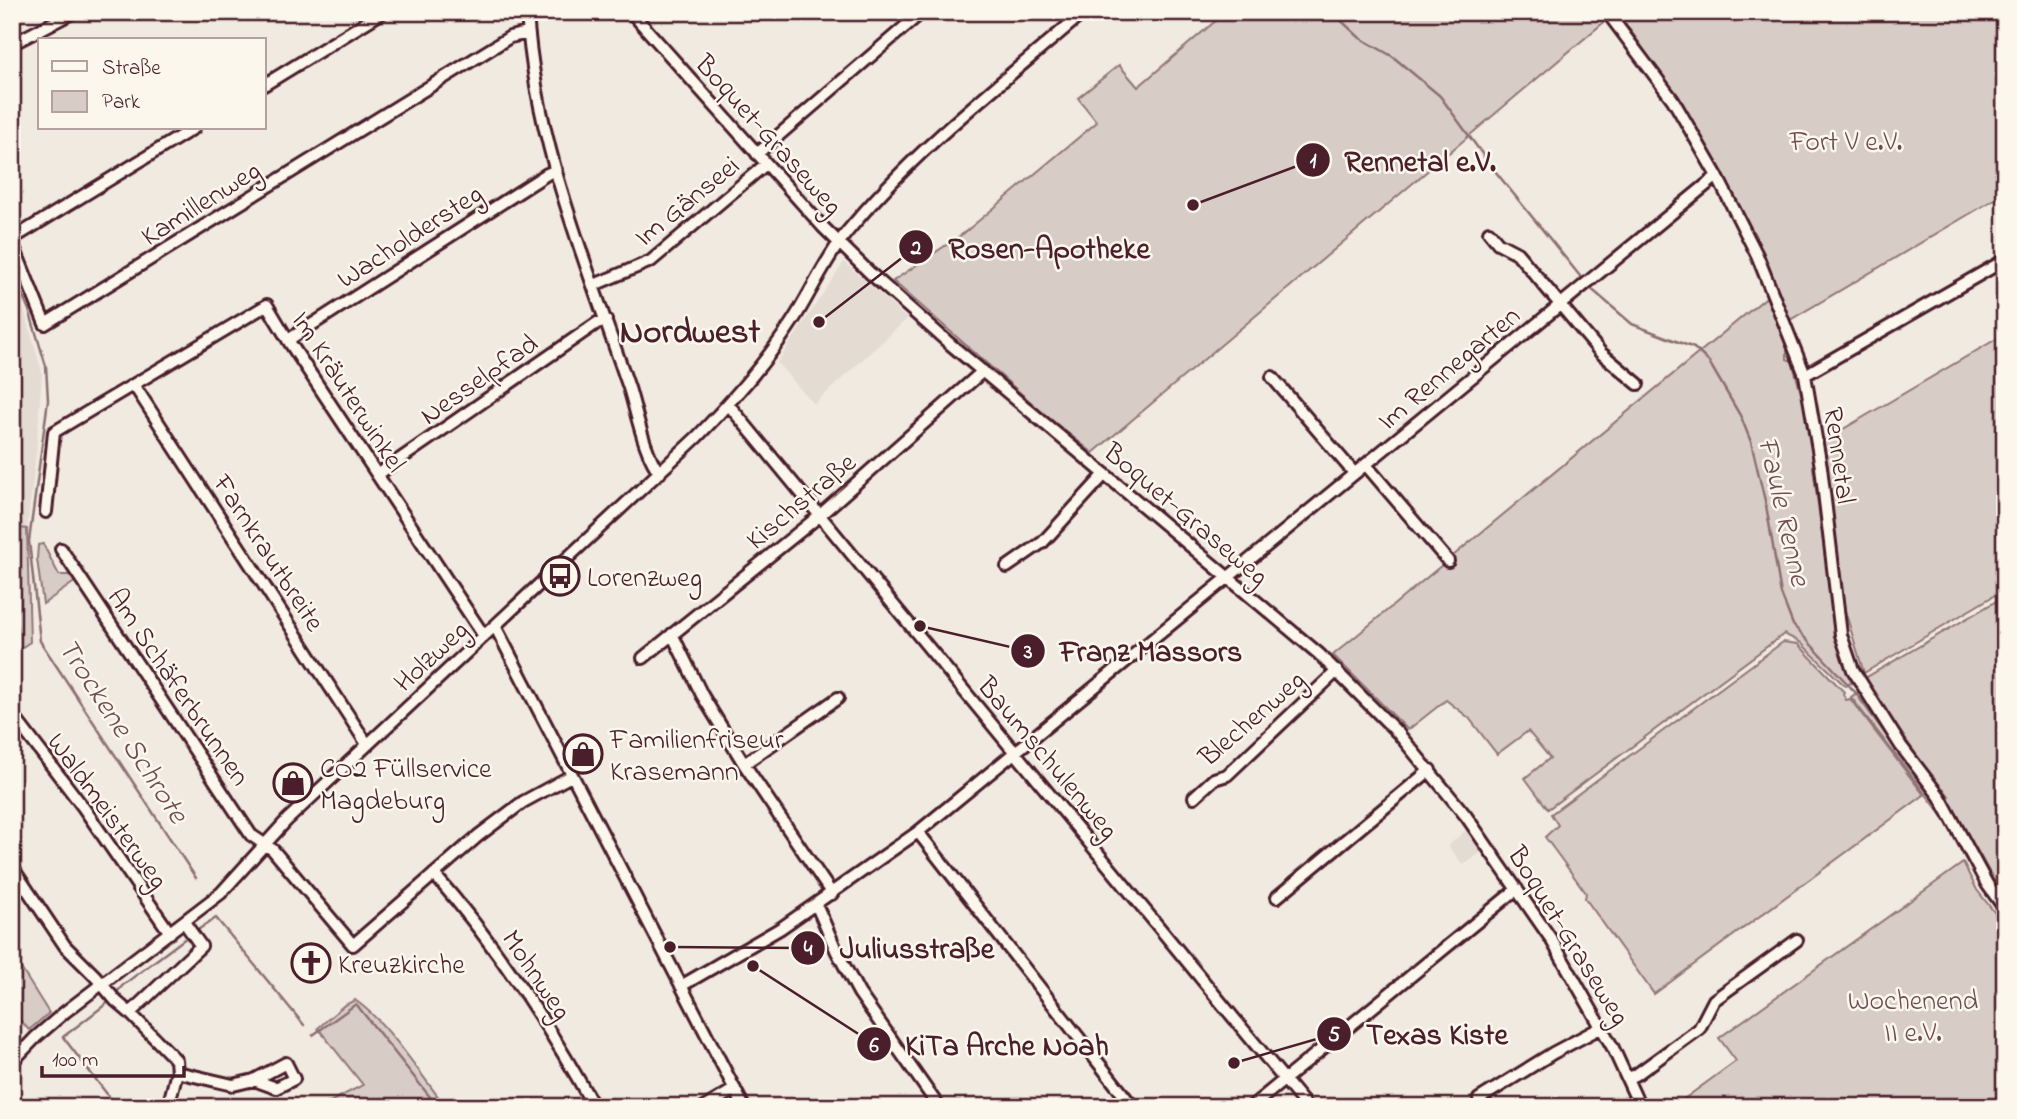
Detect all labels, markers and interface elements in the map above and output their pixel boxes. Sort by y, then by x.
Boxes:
legend [38,38,266,130]
street label: Boquet-Graseweg [683,46,851,226]
text: Straße [102,54,161,84]
text: Park [102,88,141,118]
park label: Fort V e.V. [1789,123,1902,164]
callout: Rennetal e.V. [1296,135,1510,186]
text: Rennetal e.V. [1344,142,1496,186]
street label: Im Gänseei [627,147,750,258]
text: 1 [1310,147,1317,177]
street label: Kamillenweg [134,152,270,258]
street label: Wacholdersteg [330,175,492,301]
callout: Rosen-Apotheke [899,222,1163,273]
text: Rosen-Apotheke [948,229,1151,273]
text: 2 [910,234,922,264]
street label: Im Rennegarten [1370,298,1531,442]
street label: Im Kräuterwinkel [279,304,415,482]
district label: Nordwest [620,308,761,359]
street label: Nesselpfad [412,325,548,437]
street label: Rennetal [1810,404,1865,507]
street label: Boquet-Graseweg [1092,433,1276,597]
water label: Faule Renne [1744,433,1821,592]
street label: Kischstraße [738,444,867,561]
street label: Farnkrautbreite [200,466,334,641]
bus stop icon: Lorenzweg [539,555,581,597]
place label: Lorenzweg [587,559,702,600]
street label: Am Schäferbrunnen [95,581,259,795]
street label: Holzweg [386,612,479,703]
callout: Franz Massors [1011,625,1256,676]
water label: Trockene Schrote [45,630,199,834]
text: Franz Massors [1058,632,1242,676]
text: 3 [1023,638,1033,668]
street label: Blechenweg [1190,662,1316,778]
street label: Baumschulenweg [965,668,1127,850]
place label: Familienfriseur Krasemann [609,721,784,794]
street label: Waldmeisterweg [35,725,177,899]
shop icon: Familienfriseur Krasemann [562,733,604,775]
place label: CO2 Füllservice Magdeburg [320,750,492,823]
shop icon: CO2 Füllservice Magdeburg [272,762,314,804]
street label: Boquet-Graseweg [1495,838,1639,1035]
street label: Mohnweg [490,922,580,1029]
callout: Juliusstraße [791,922,1008,973]
text: Juliusstraße [840,929,996,973]
text: 4 [804,935,813,965]
church icon: Kreuzkirche [290,942,332,984]
place label: Kreuzkirche [338,946,465,987]
park label: Wochenend II e.V. [1848,982,1978,1055]
callout: Texas Kiste [1317,1008,1522,1059]
text: Texas Kiste [1366,1015,1509,1059]
callout: KiTa Arche Noah [856,1019,1123,1070]
text: 5 [1328,1021,1340,1051]
text: KiTa Arche Noah [905,1026,1109,1070]
text: 6 [869,1032,879,1062]
scale bar [42,1035,184,1079]
text: 100 m [52,1046,98,1076]

